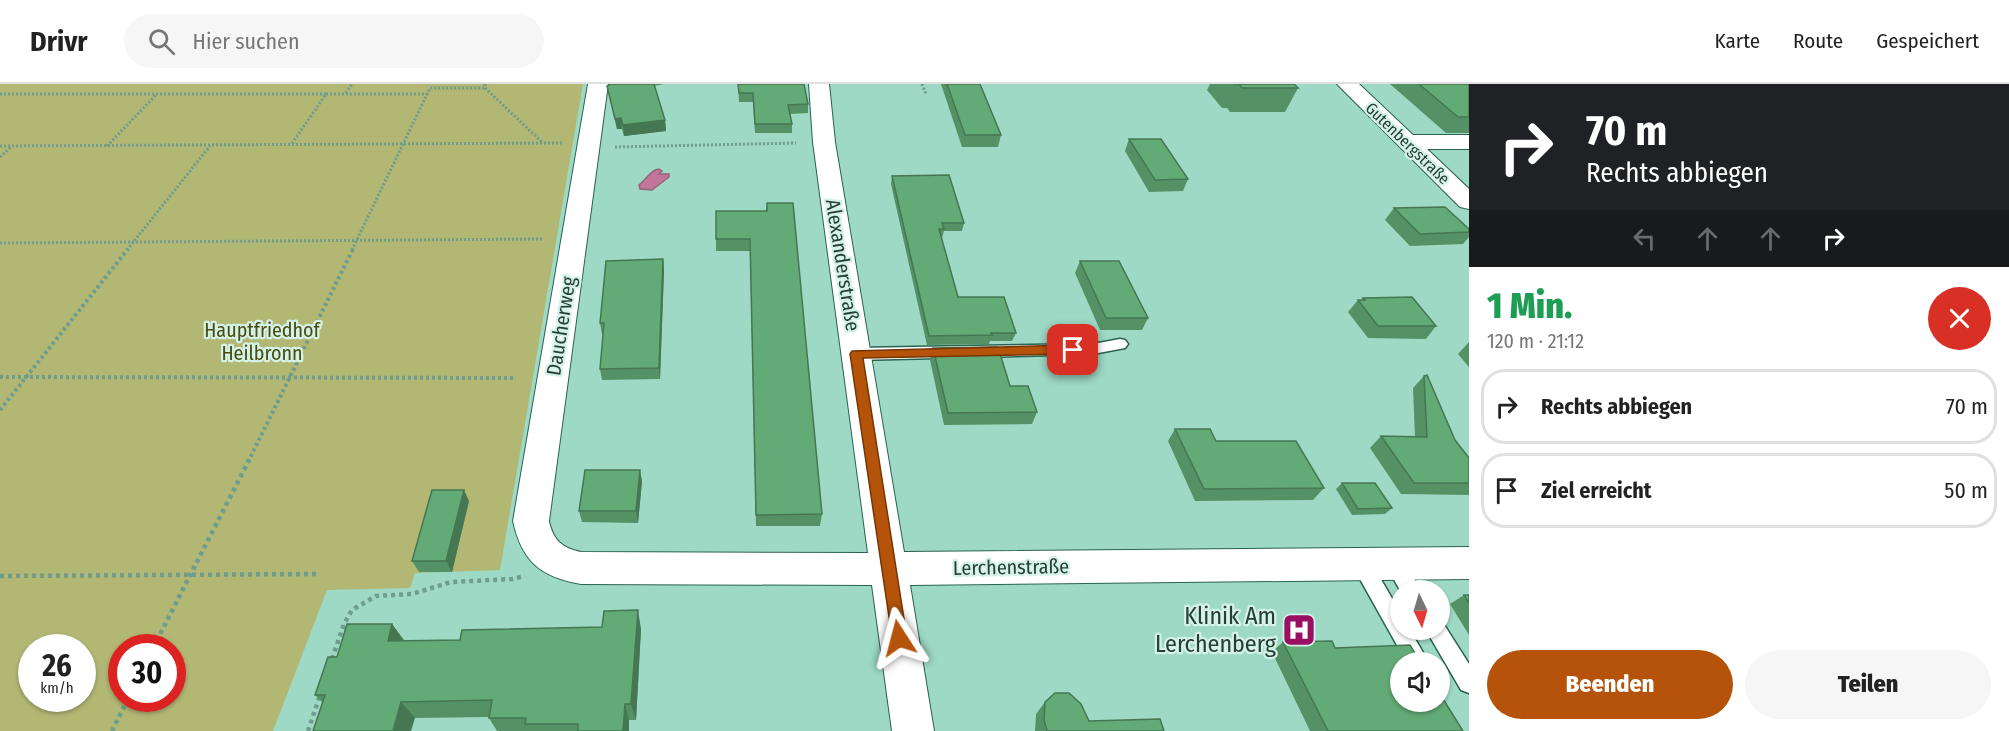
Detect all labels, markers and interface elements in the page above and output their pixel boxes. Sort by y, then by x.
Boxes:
search box [124,14,544,68]
text: Drivr [30,25,88,58]
icon: search [145,25,178,58]
text: Hier suchen [193,28,300,55]
text: Karte [1715,28,1760,54]
text: Route [1793,28,1843,54]
text: Gespeichert [1876,28,1979,54]
street label: Gutenbergstraße [1362,98,1454,188]
text: 70 m [1586,106,1667,156]
icon: right [1487,108,1565,186]
text: Rechts abbiegen [1586,157,1768,189]
street label: Alexanderstraße [821,197,865,333]
icon: left [1628,222,1661,255]
icon: ahead [1691,222,1724,255]
icon: ahead [1754,222,1787,255]
icon: right [1817,222,1850,255]
street label: Daucherweg [541,274,581,377]
text: 1 Min. [1487,284,1572,328]
button: close [1928,287,1991,350]
park label: Hauptfriedhof Heilbronn [204,318,322,365]
pin [1047,324,1098,375]
text: 120 m · 21:12 [1487,329,1584,353]
icon: arrive [1056,333,1089,366]
icon: right [1490,390,1523,423]
text: Rechts abbiegen [1541,393,1692,420]
text: 70 m [1946,393,1988,420]
icon: arrive [1490,474,1523,507]
text: Ziel erreicht [1541,477,1652,504]
text: 50 m [1944,477,1988,504]
street label: Lerchenstraße [953,554,1069,580]
north arrow [1390,580,1450,640]
map controls [1390,580,1450,712]
place label: Klinik Am Lerchenberg [1155,602,1277,658]
position arrow [867,606,931,670]
hospital icon: Klinik Am Lerchenberg [1281,612,1317,648]
speed limit sign: 30 [108,634,186,712]
text: 26 [42,648,72,684]
button: Beenden [1487,650,1733,719]
button: Teilen [1745,650,1991,719]
button: sound [1390,652,1450,712]
text: km/h [40,679,74,697]

